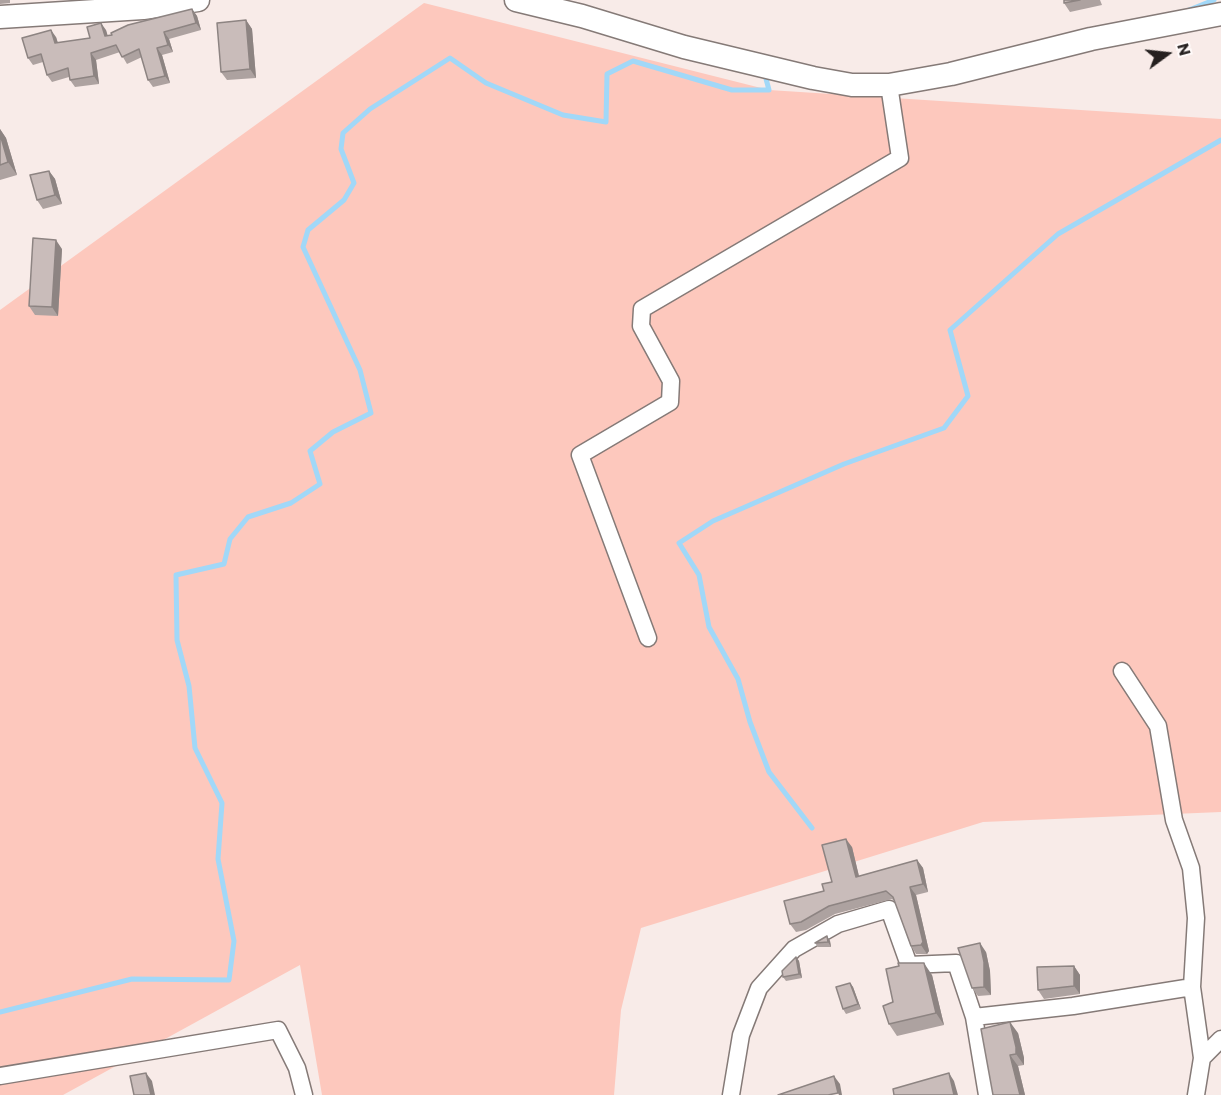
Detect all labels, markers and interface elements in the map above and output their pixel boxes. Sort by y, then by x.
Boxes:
north arrow [1137,24,1197,84]
text: N [1174,41,1196,57]

